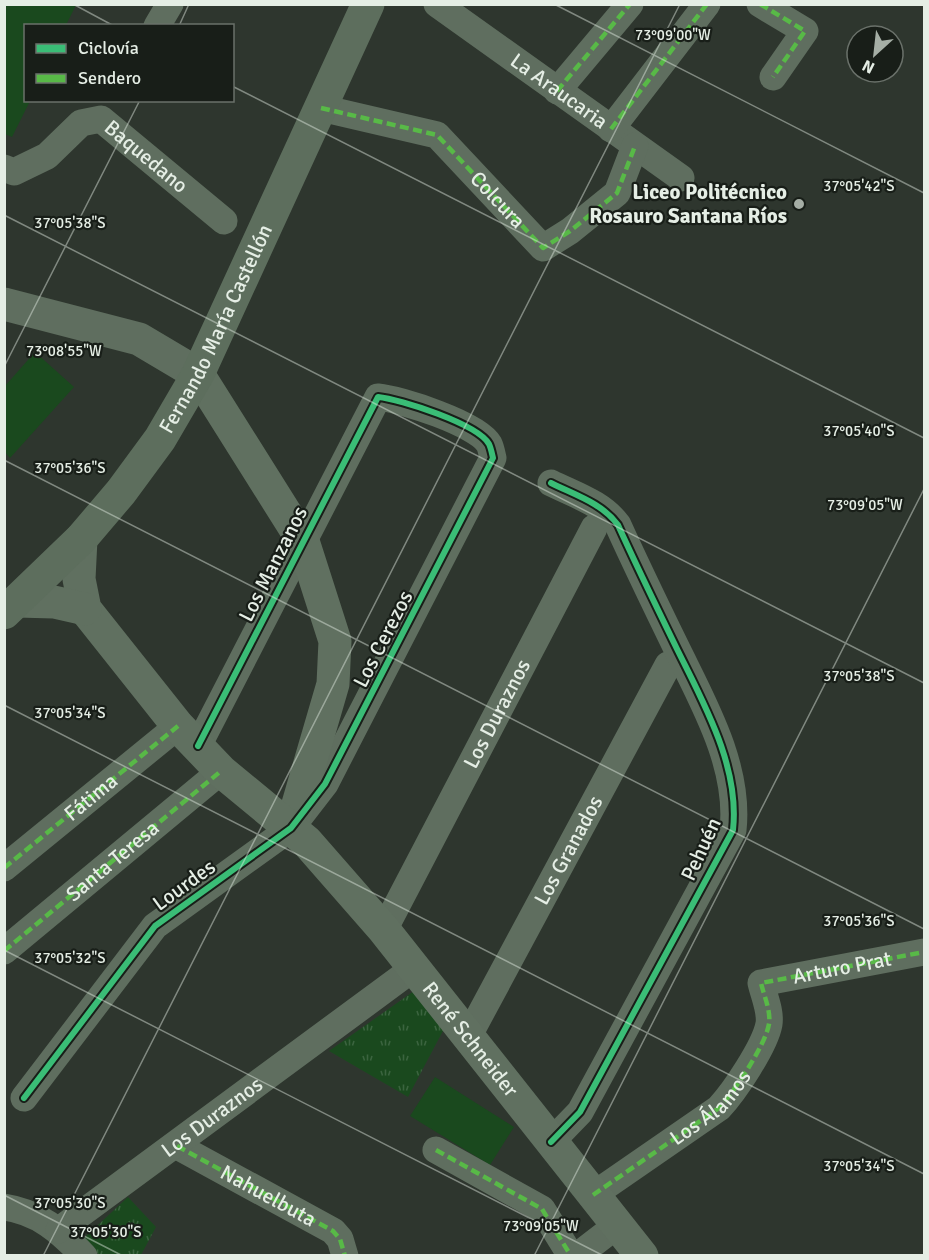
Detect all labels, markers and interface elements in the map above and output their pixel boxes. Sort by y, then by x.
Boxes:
legend [24,24,234,102]
north arrow [845,24,905,84]
text: 73°09'00"W [635,26,711,44]
text: Ciclovía [78,37,139,59]
street label: La Araucaria [505,48,613,135]
text: N [859,55,878,78]
text: Sendero [78,67,141,89]
street label: Baquedano [99,114,193,199]
street label: Colcura [465,166,531,234]
text: 37°05'42"S [823,177,895,195]
place label: Liceo Politécnico Rosauro Santana Ríos [589,179,787,229]
marker: Liceo Politécnico Rosauro Santana Ríos [792,197,806,211]
text: 37°05'38"S [34,214,106,232]
street label: Fernando María Castellón [153,220,278,438]
text: 73°08'55"W [26,342,102,360]
text: 37°05'40"S [823,422,895,440]
text: 37°05'36"S [34,459,106,477]
text: 73°09'05"W [827,496,903,514]
street label: Los Manzanos [233,502,313,626]
street label: Los Cerezos [348,586,418,692]
street label: Los Duraznos [458,655,536,773]
text: 37°05'38"S [823,667,895,685]
text: 37°05'34"S [34,704,106,722]
street label: Fátima [59,768,123,827]
street label: Los Granados [528,791,608,909]
street label: Pehuén [675,813,727,885]
street label: Santa Teresa [61,815,164,907]
street label: Lourdes [148,854,220,916]
text: 37°05'36"S [823,912,895,930]
street label: Arturo Prat [791,946,893,990]
text: 37°05'32"S [34,949,106,967]
street label: René Schneider [417,976,524,1102]
street label: Los Álamos [665,1065,756,1151]
street label: Los Duraznos [156,1071,268,1163]
text: 37°05'34"S [823,1157,895,1175]
street label: Nahuelbuta [216,1159,321,1232]
text: 37°05'30"S [34,1194,106,1212]
text: 73°09'05"W [503,1217,579,1235]
text: 37°05'30"S [70,1223,142,1241]

